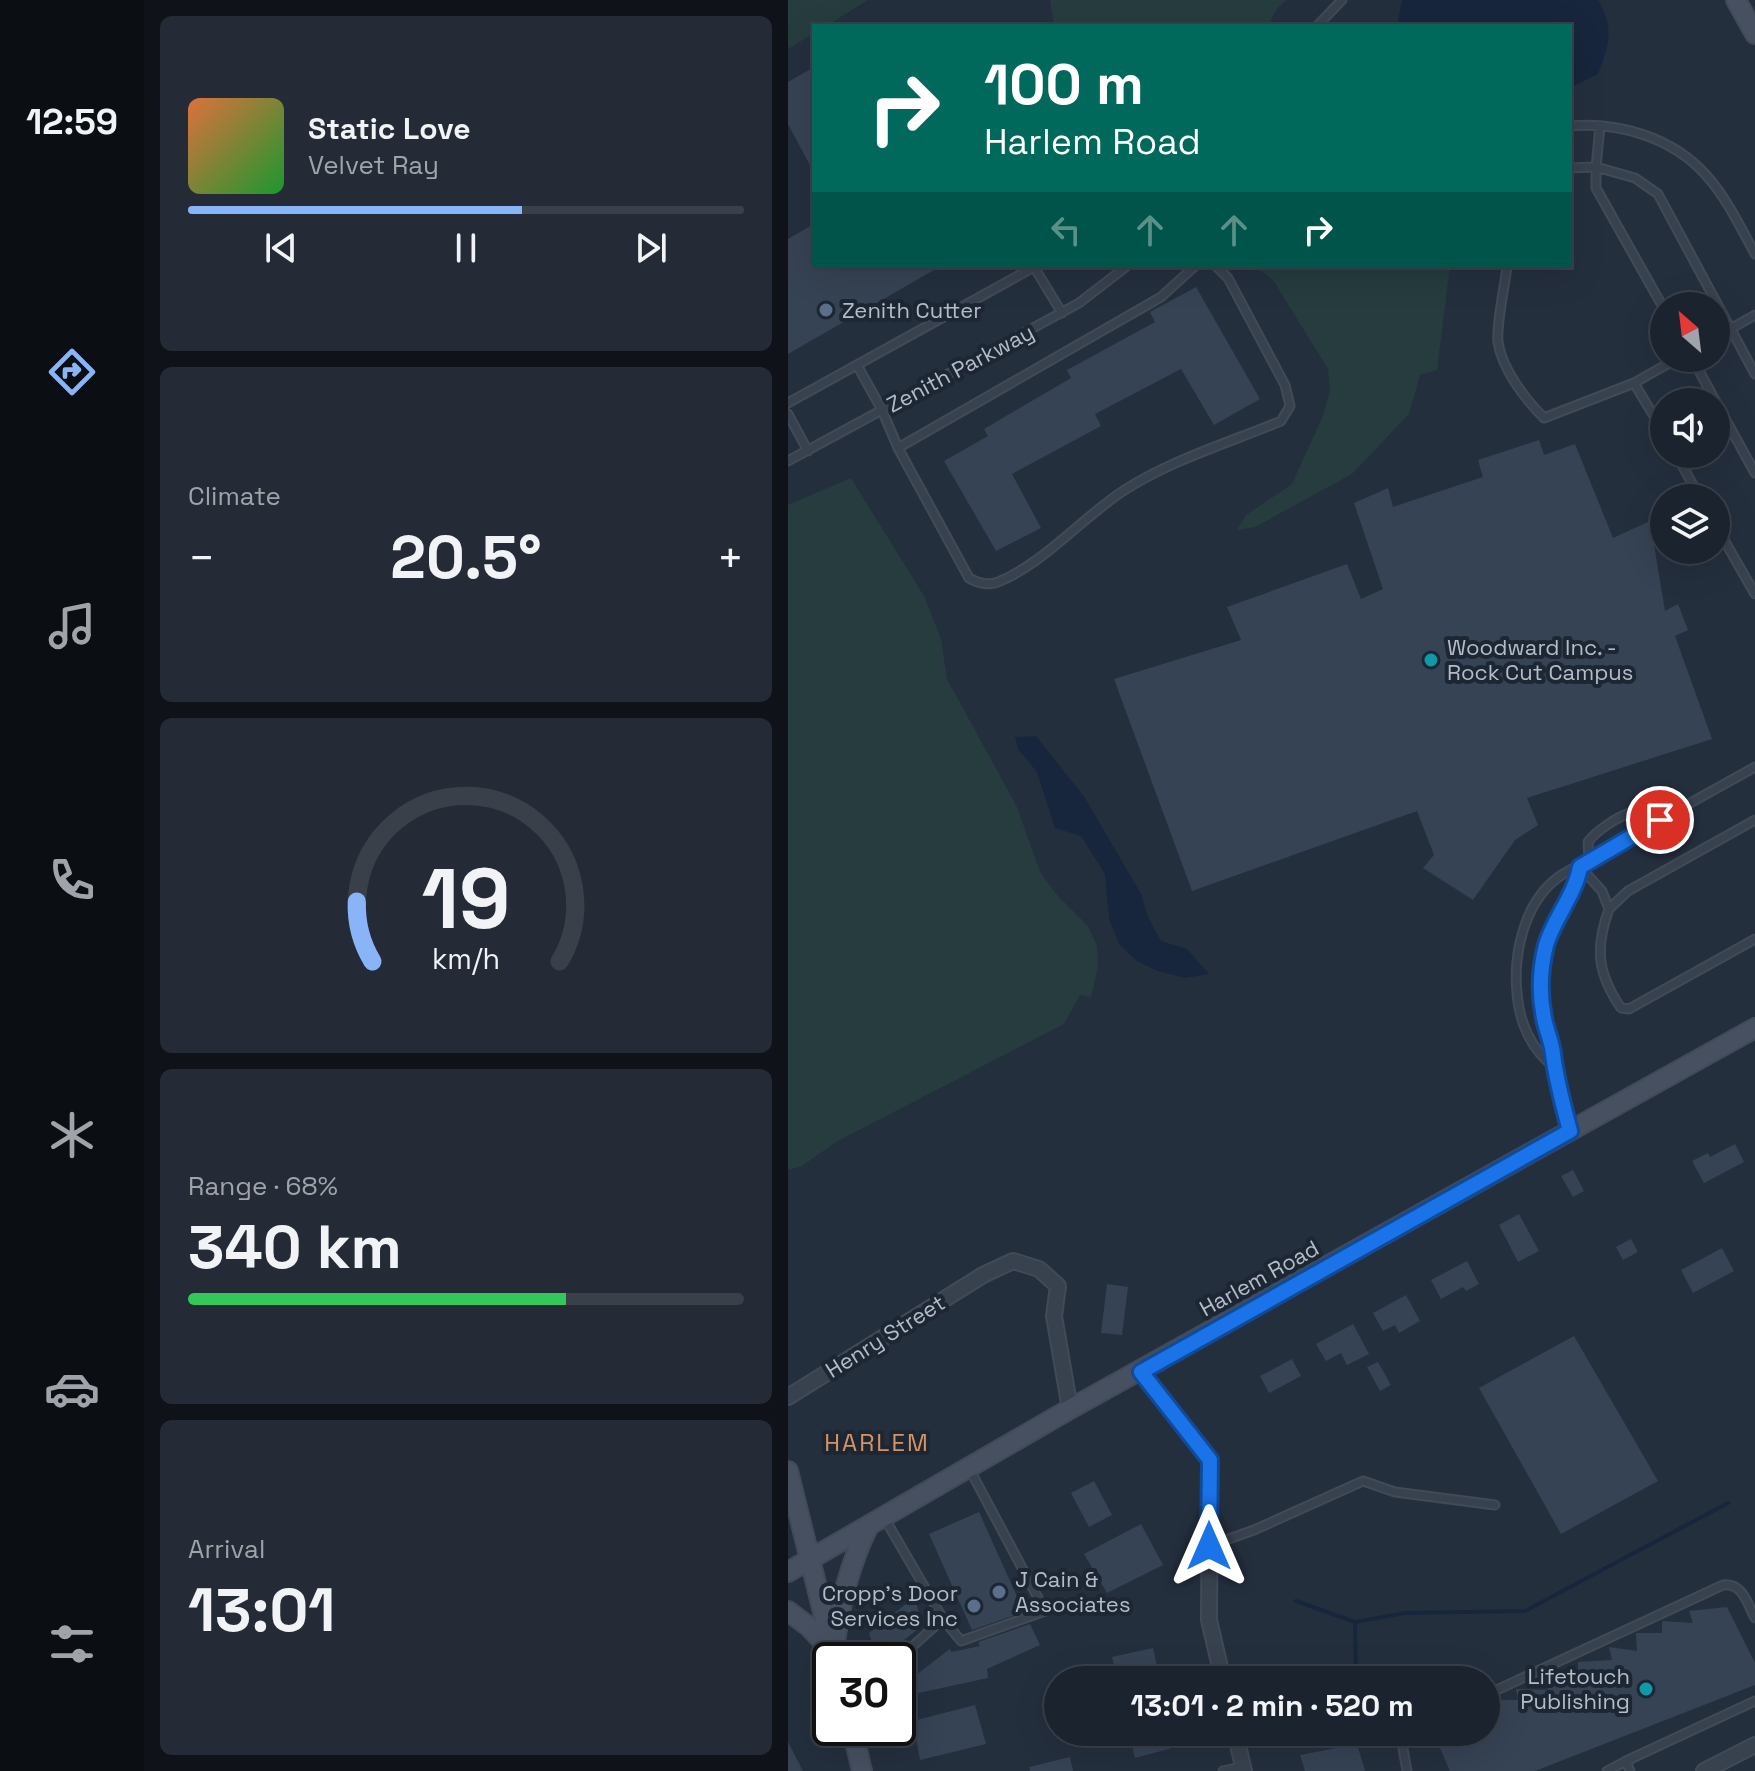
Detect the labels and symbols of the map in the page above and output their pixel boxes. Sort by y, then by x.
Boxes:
north arrow [1650,292,1730,372]
place label: Zenith Cutter [842,296,982,324]
marker: Zenith Cutter [817,301,835,319]
street label: Zenith Parkway [882,317,1038,419]
place label: Woodward Inc. - Rock Cut Campus [1447,633,1633,686]
marker: Woodward Inc. - Rock Cut Campus [1422,651,1440,669]
pin [1626,786,1694,854]
street label: Harlem Road [1194,1234,1324,1322]
street label: Henry Street [820,1288,950,1384]
district label: HARLEM [824,1427,930,1458]
position arrow [1167,1504,1251,1588]
place label: J Cain & Associates [1015,1565,1130,1618]
place label: Cropp's Door Services Inc [822,1579,958,1632]
marker: J Cain & Associates [990,1583,1008,1601]
marker: Cropp's Door Services Inc [965,1597,983,1615]
speed limit sign: 30 [812,1642,916,1746]
place label: Lifetouch Publishing [1520,1662,1630,1715]
marker: Lifetouch Publishing [1637,1680,1655,1698]

